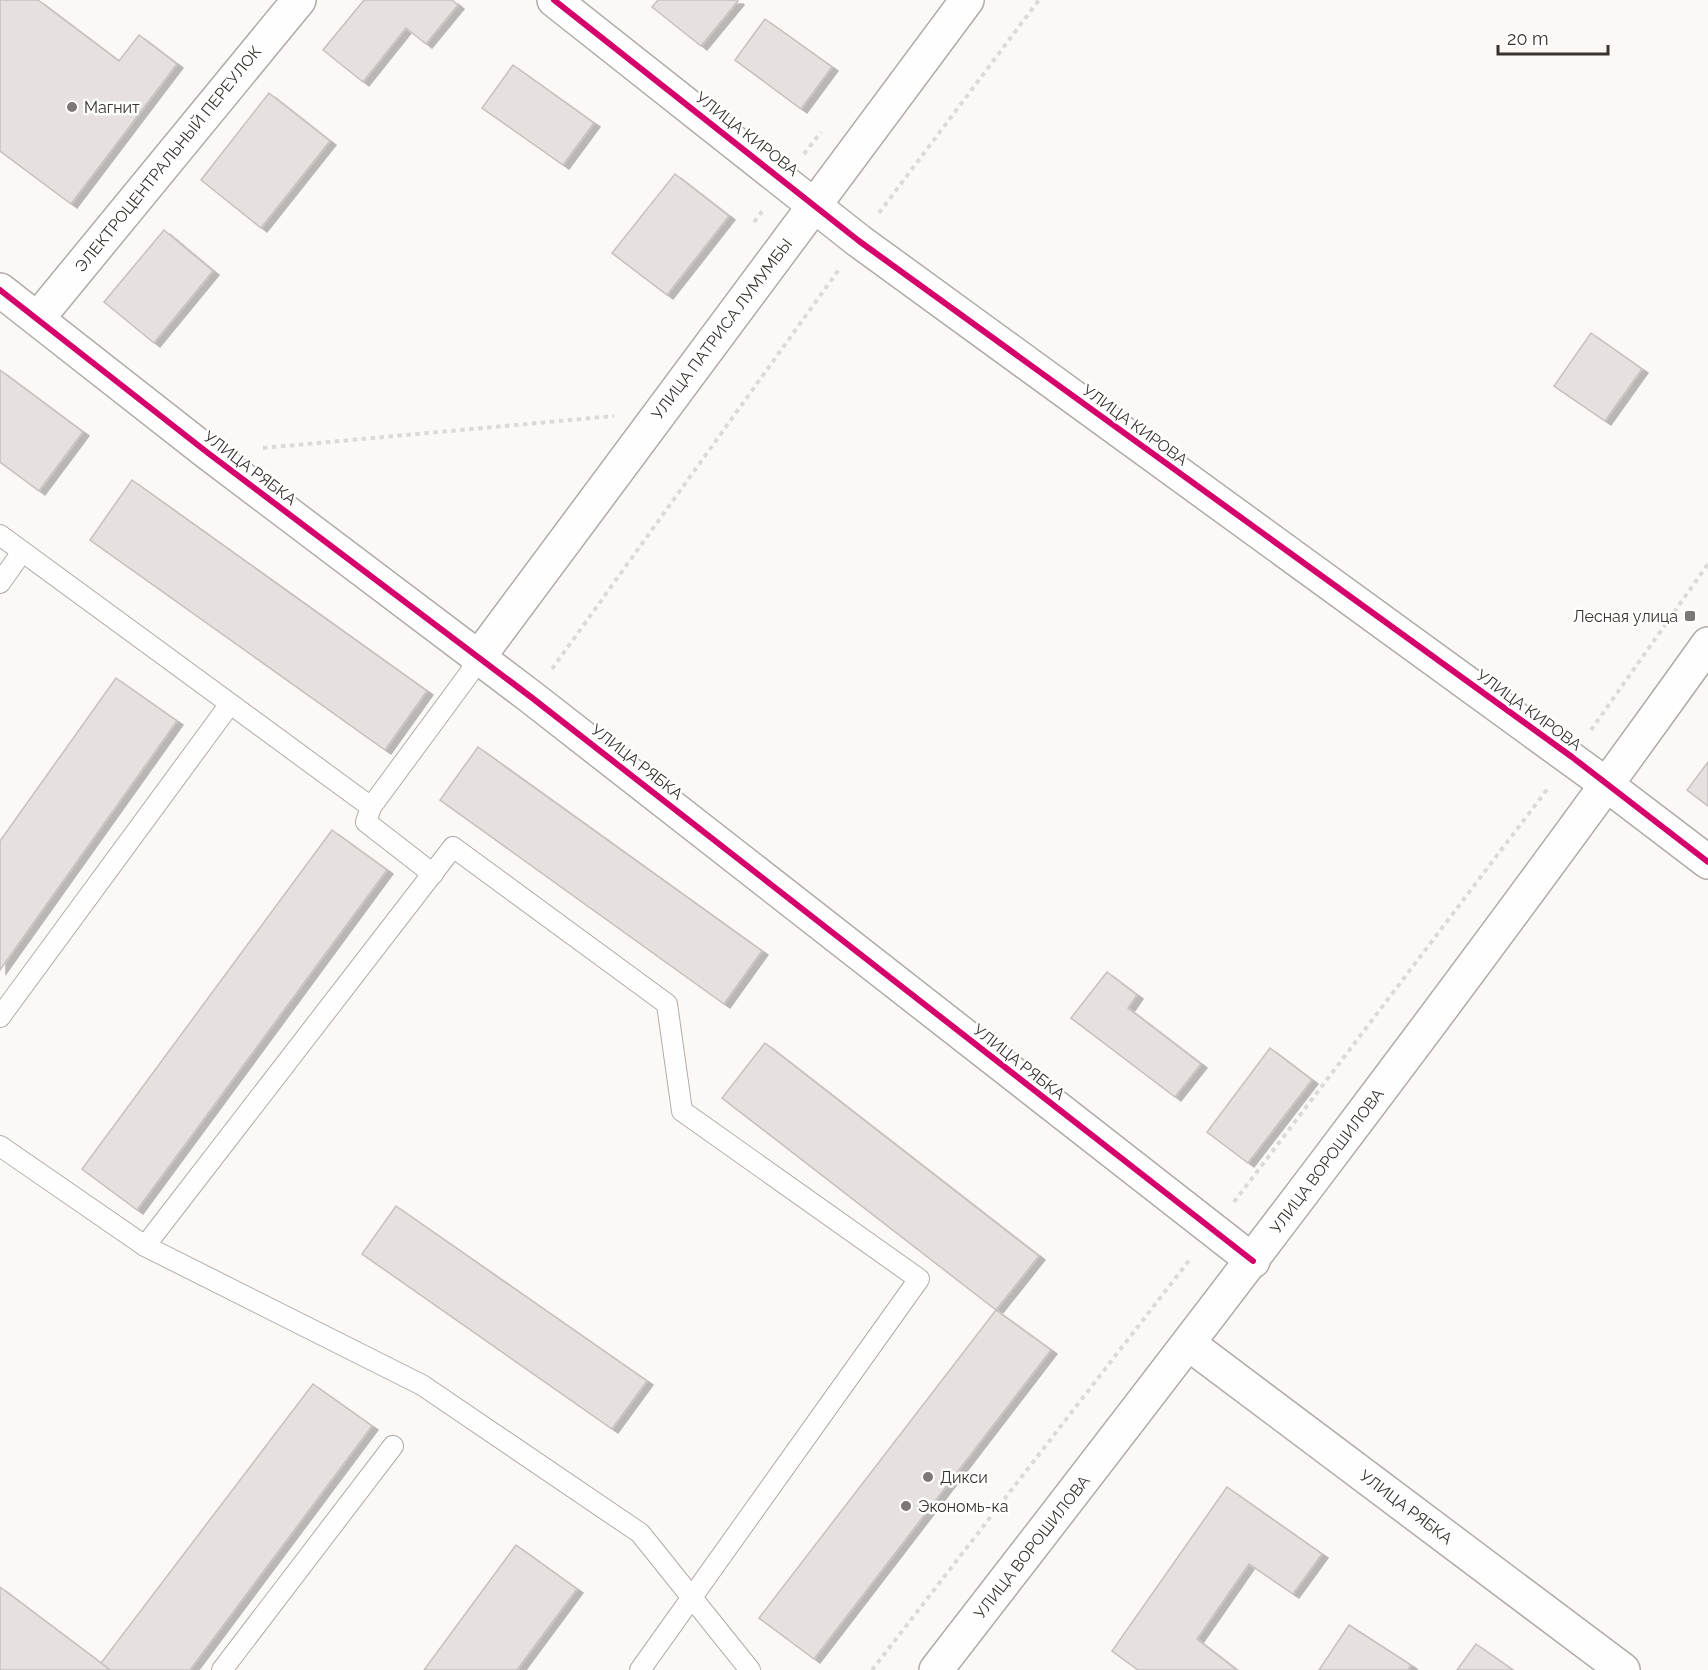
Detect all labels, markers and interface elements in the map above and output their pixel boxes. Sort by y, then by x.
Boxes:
scale bar [1498,18,1608,56]
text: 20 m [1507,28,1549,49]
street label: ЭЛЕКТРОЦЕНТРАЛЬНЫЙ ПЕРЕУЛОК [71,42,265,276]
street label: УЛИЦА КИРОВА [692,88,802,180]
place label: Магнит [84,98,140,117]
marker: Магнит [65,100,79,114]
street label: УЛИЦА ПАТРИСА ЛУМУМБЫ [648,235,796,423]
street label: УЛИЦА КИРОВА [1079,380,1191,470]
street label: УЛИЦА РЯБКА [200,427,300,509]
place label: Лесная улица [1573,607,1678,626]
marker: Лесная улица [1683,609,1697,623]
street label: УЛИЦА КИРОВА [1473,665,1585,755]
street label: УЛИЦА РЯБКА [587,720,687,804]
street label: УЛИЦА РЯБКА [969,1020,1069,1104]
street label: УЛИЦА ВОРОШИЛОВА [1266,1085,1388,1237]
street label: УЛИЦА РЯБКА [1356,1466,1456,1548]
place label: Дикси [940,1468,988,1487]
marker: Дикси [921,1470,935,1484]
street label: УЛИЦА ВОРОШИЛОВА [970,1471,1094,1622]
place label: Экономь-ка [918,1497,1008,1516]
marker: Экономь-ка [899,1499,913,1513]

